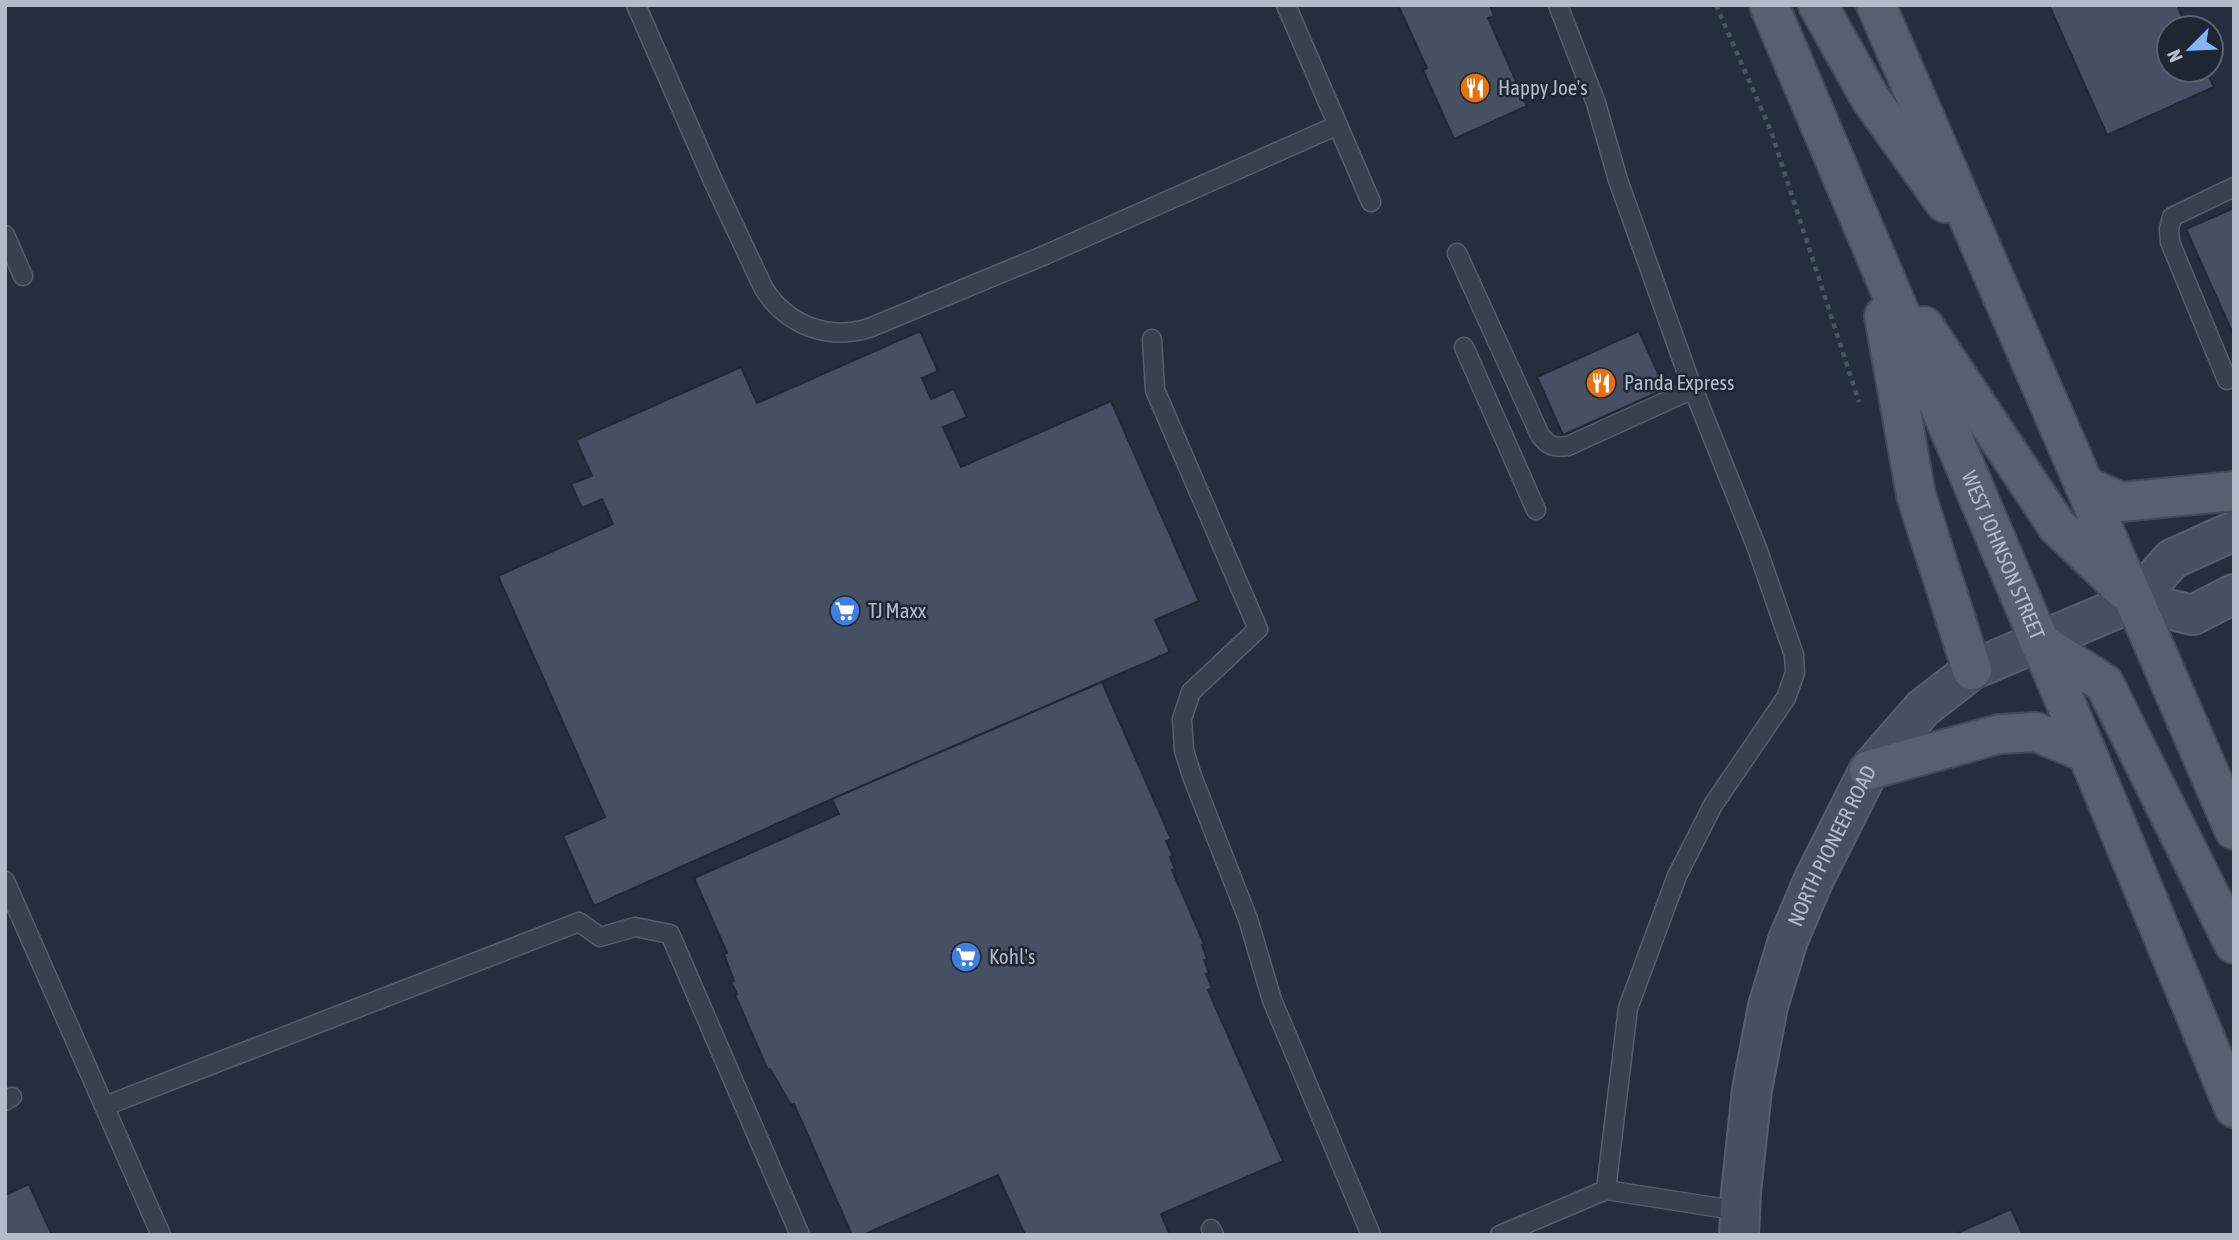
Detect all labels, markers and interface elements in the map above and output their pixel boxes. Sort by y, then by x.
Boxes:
north arrow [2155,14,2225,84]
text: N [2162,46,2187,66]
restaurant icon: Happy Joe's [1458,71,1492,105]
place label: Happy Joe's [1498,75,1588,99]
restaurant icon: Panda Express [1584,366,1618,400]
place label: Panda Express [1624,370,1734,394]
street label: WEST JOHNSON STREET [1957,467,2050,643]
supermarket icon: TJ Maxx [828,594,862,628]
place label: TJ Maxx [868,598,927,622]
street label: NORTH PIONEER ROAD [1782,761,1880,930]
supermarket icon: Kohl's [949,940,983,974]
place label: Kohl's [989,944,1035,968]

